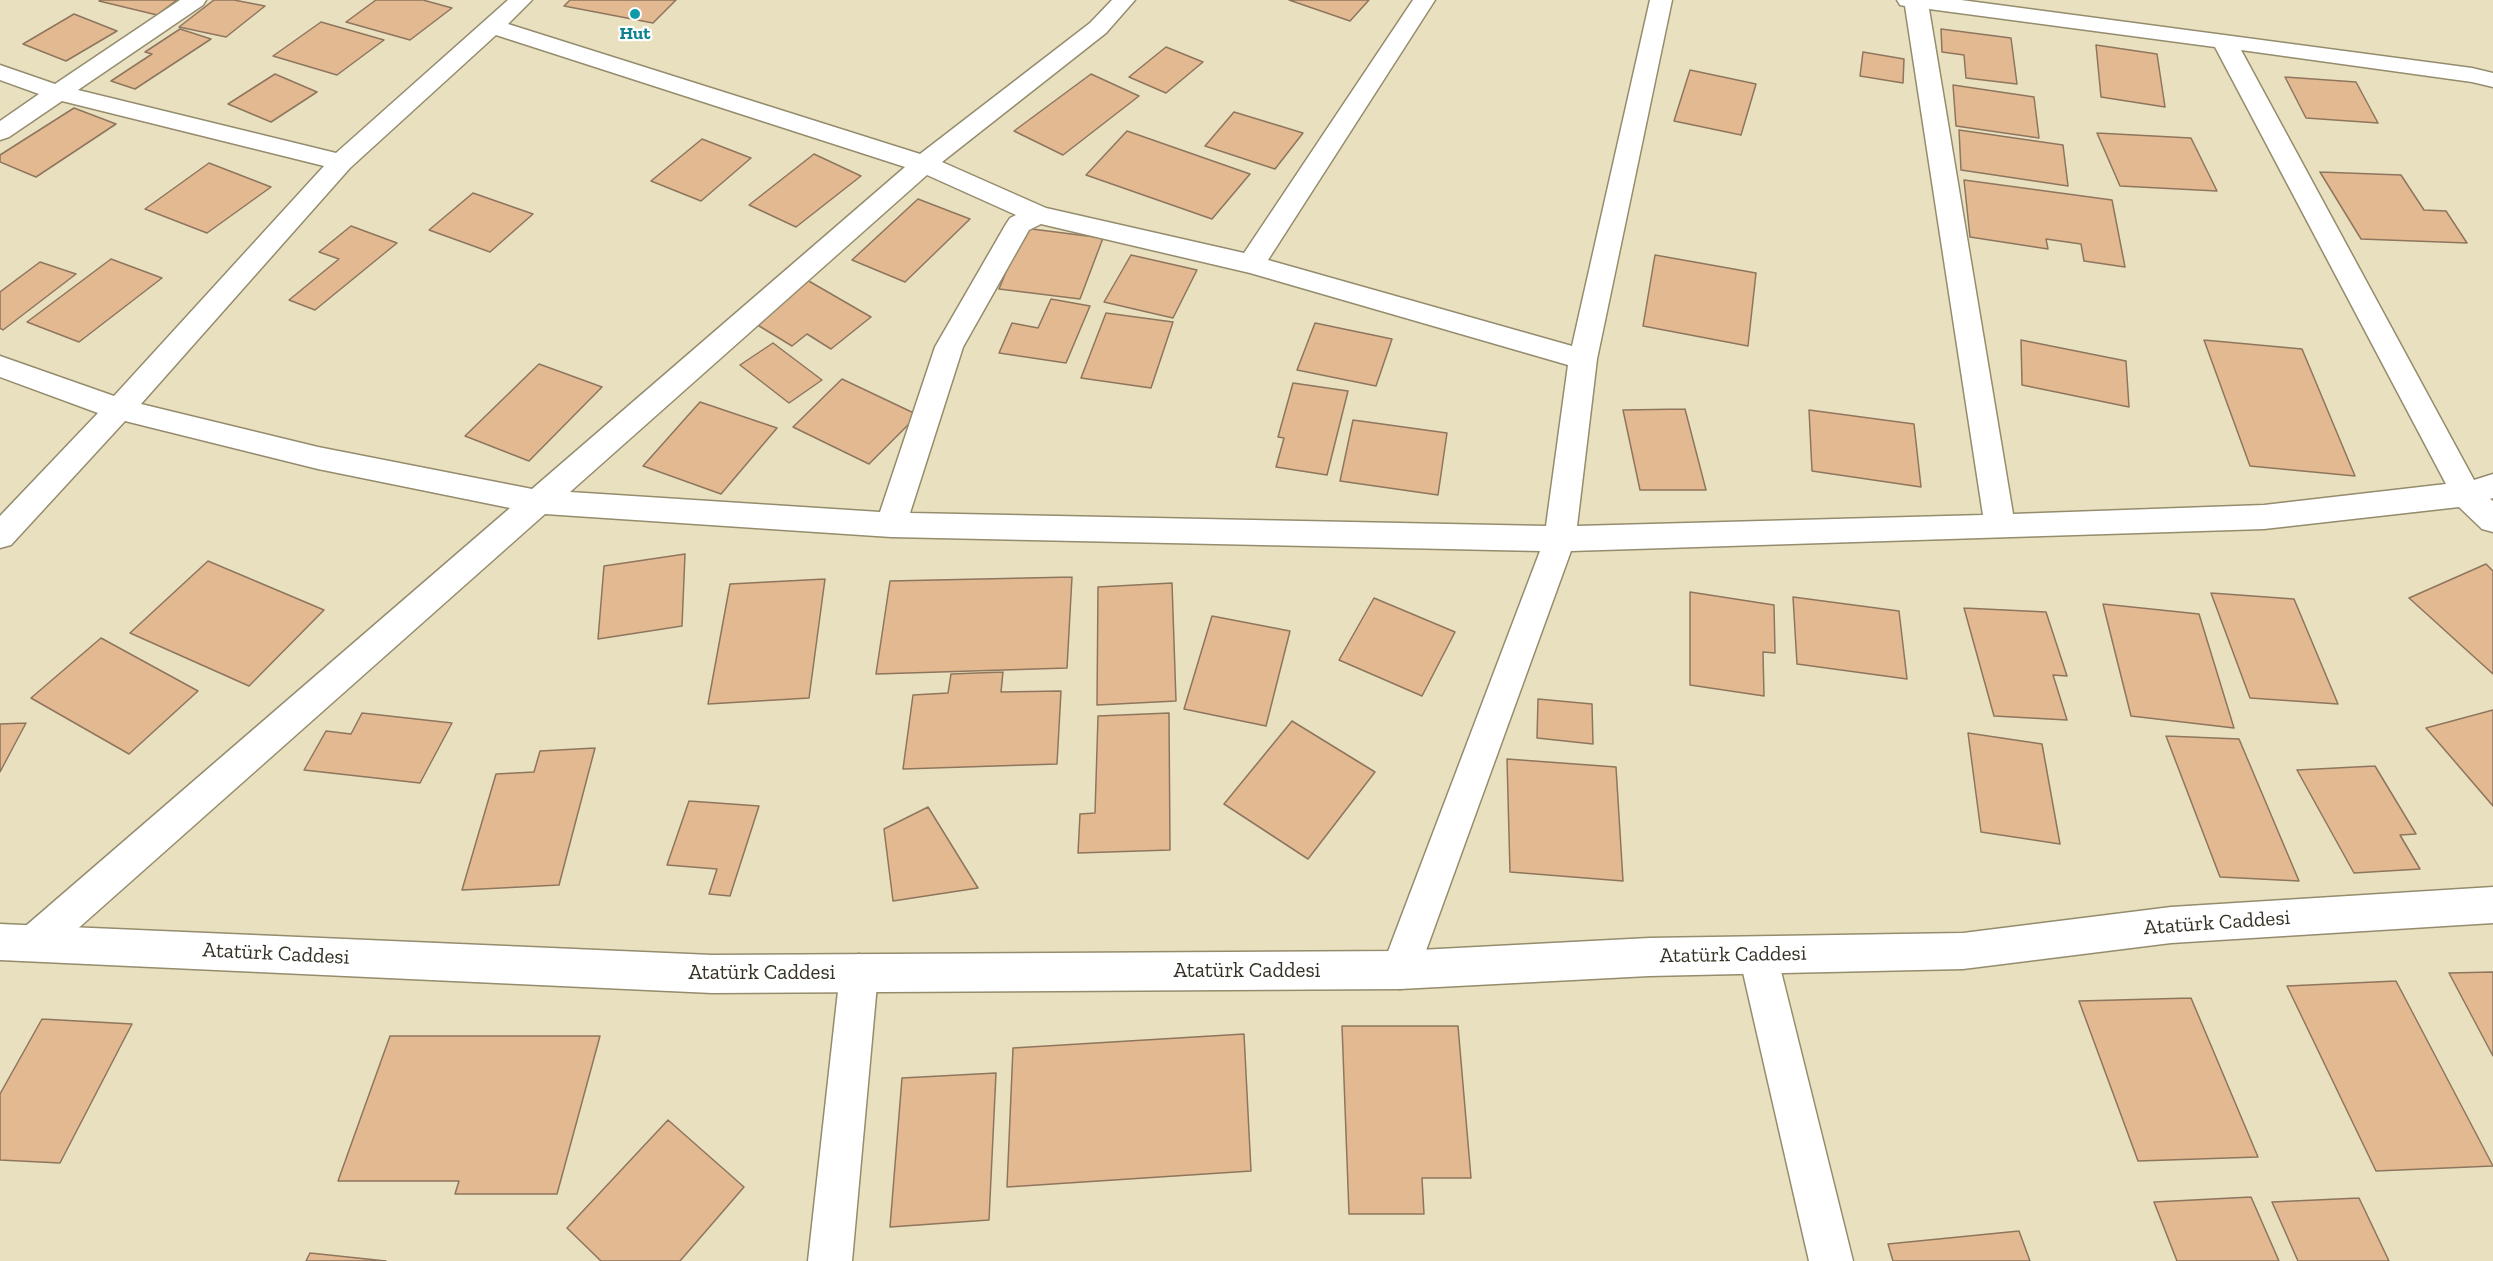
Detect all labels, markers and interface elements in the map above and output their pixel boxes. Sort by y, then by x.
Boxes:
marker: Hut [628,7,642,21]
place label: Hut [619,23,651,45]
street label: Atatürk Caddesi [2143,905,2291,941]
street label: Atatürk Caddesi [202,938,350,970]
street label: Atatürk Caddesi [1659,941,1807,969]
street label: Atatürk Caddesi [1174,958,1320,984]
street label: Atatürk Caddesi [689,960,835,986]

